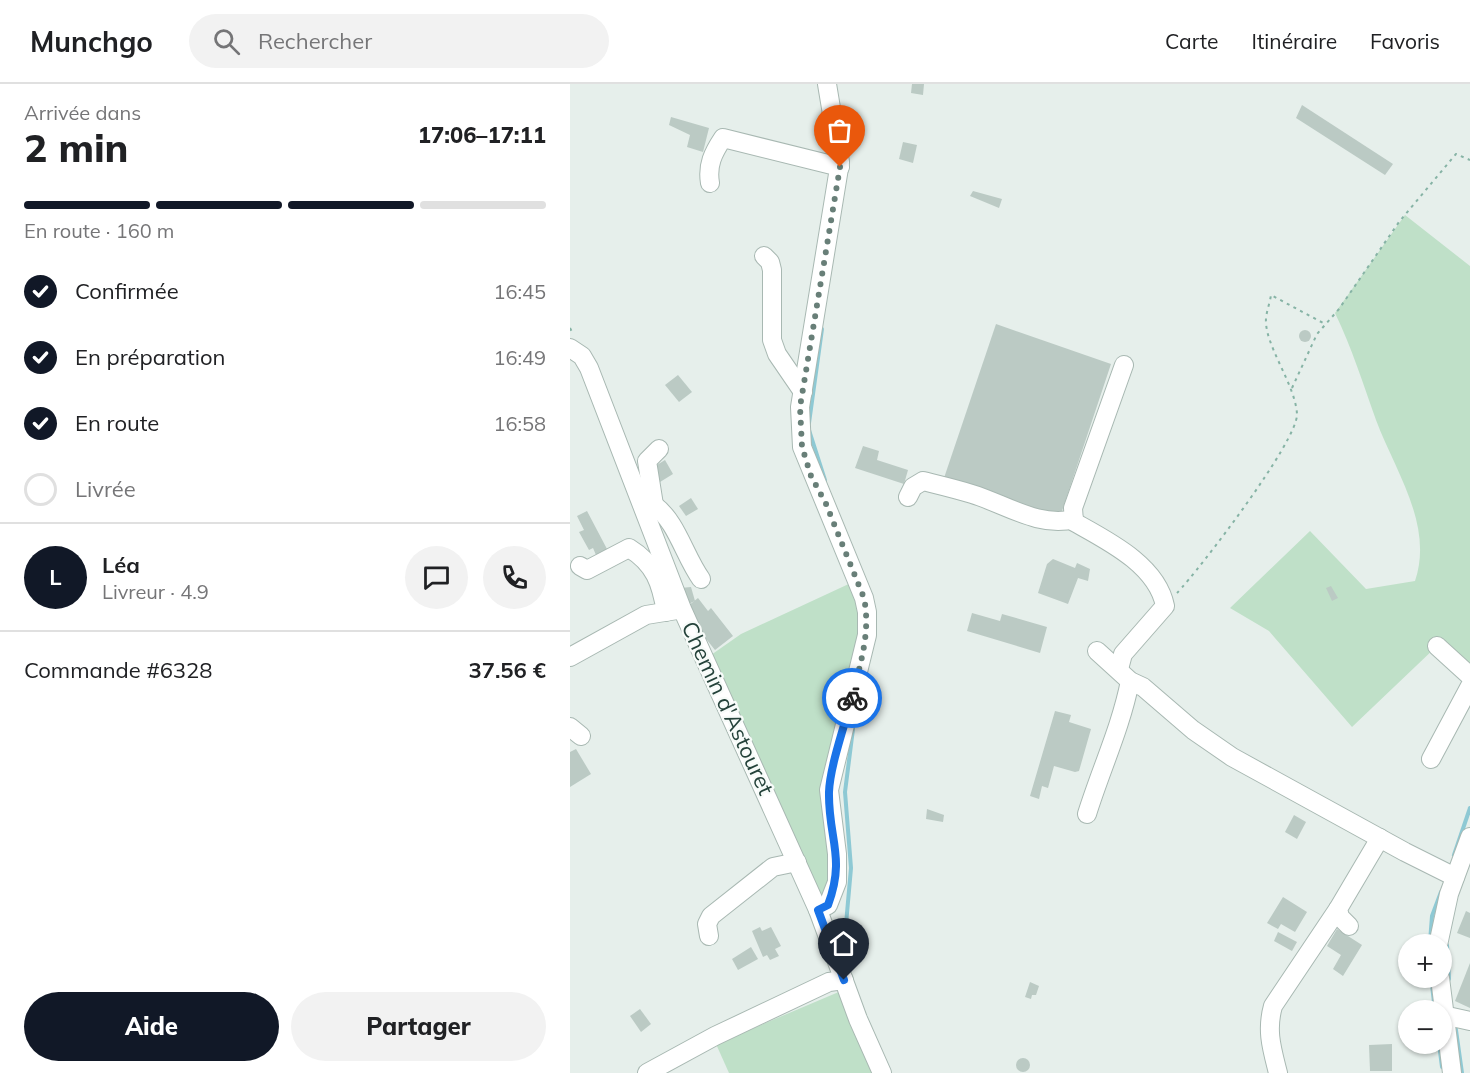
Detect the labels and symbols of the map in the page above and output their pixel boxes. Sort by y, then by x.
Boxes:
pin [814,105,865,167]
street label: Chemin d'Astouret [676,617,781,800]
courier [822,668,882,728]
pin [818,918,869,980]

